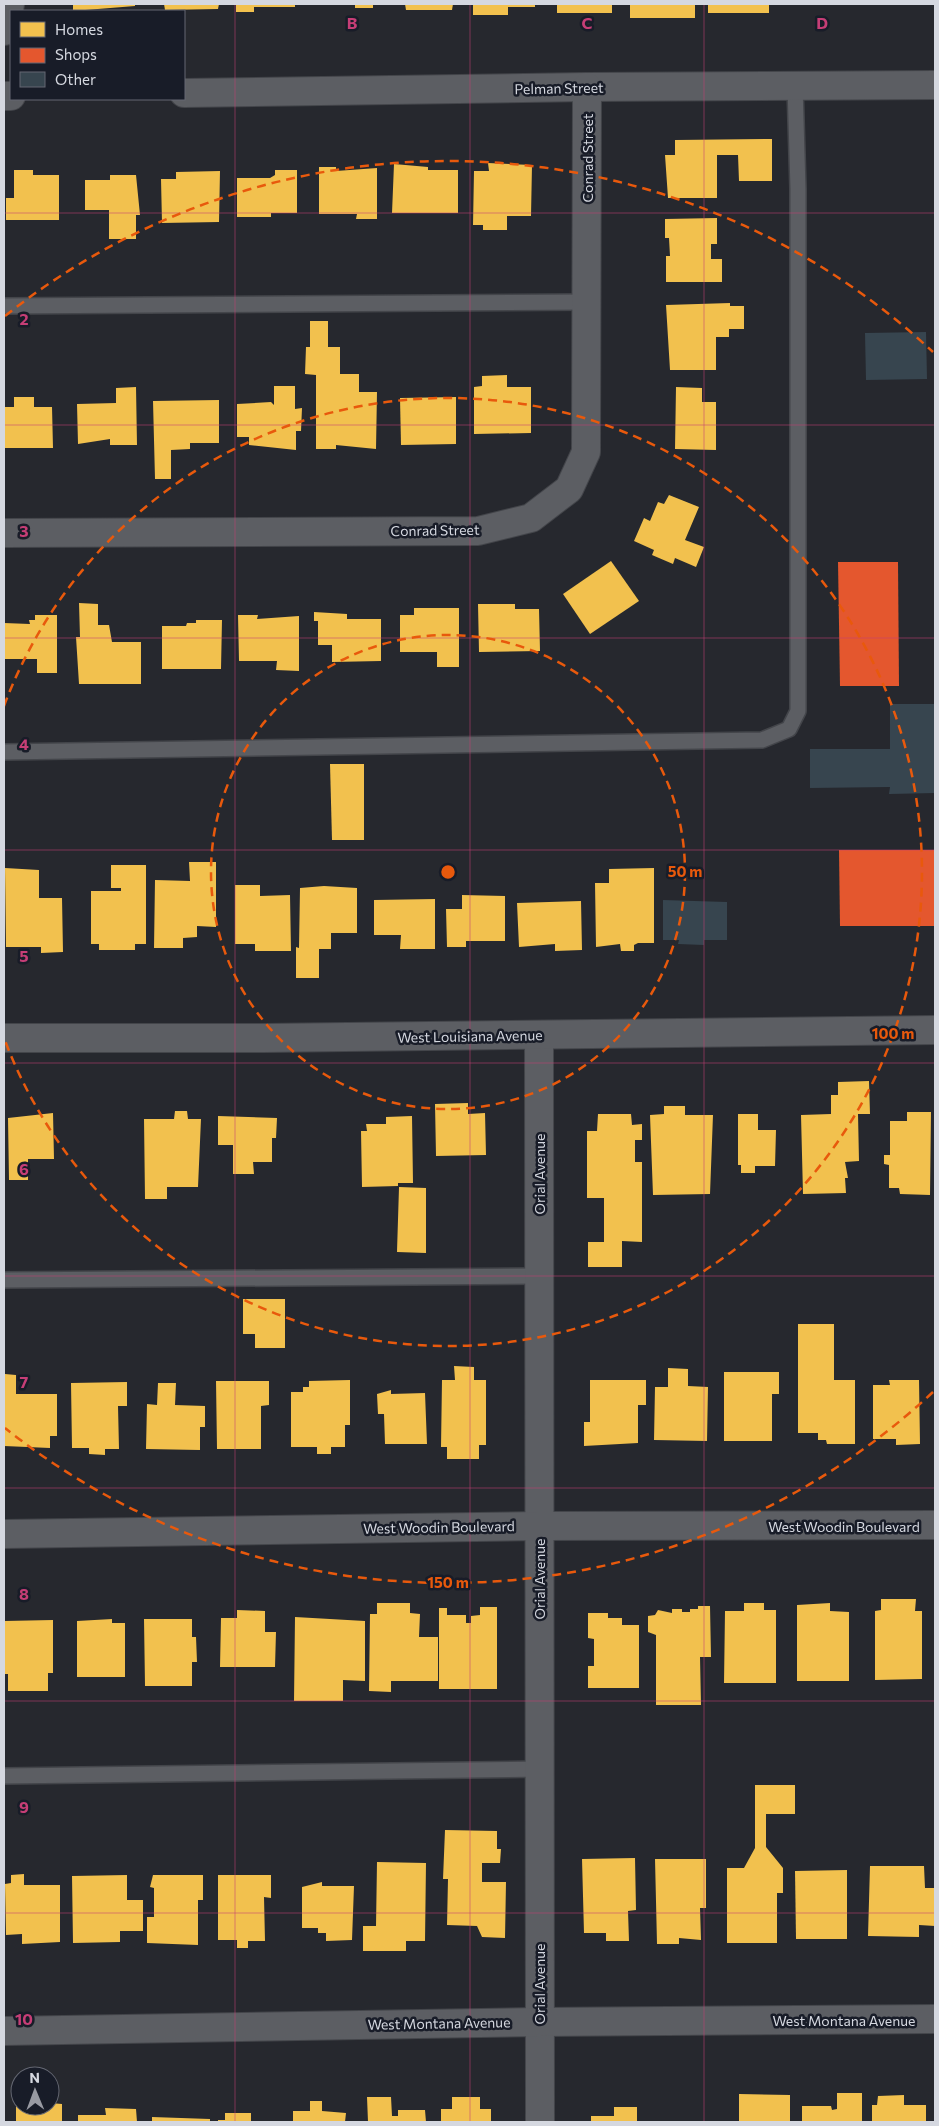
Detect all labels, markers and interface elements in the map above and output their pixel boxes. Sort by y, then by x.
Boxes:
legend [10,10,185,100]
text: B [347,13,358,32]
text: C [582,13,593,32]
text: D [816,13,828,32]
text: Homes [55,20,103,38]
text: Shops [55,45,97,63]
text: Other [55,70,96,88]
street label: Pelman Street [514,79,604,97]
street label: Conrad Street [579,113,596,203]
text: 2 [19,309,29,328]
text: 3 [19,521,29,540]
street label: Conrad Street [390,521,480,539]
text: 4 [19,734,29,753]
text: 50 m [668,862,702,880]
centre of rings [439,863,457,881]
text: 5 [19,946,29,965]
text: 100 m [872,1024,914,1042]
street label: West Louisiana Avenue [397,1026,543,1046]
street label: Orial Avenue [531,1134,548,1214]
text: 6 [19,1159,29,1178]
text: 7 [20,1372,29,1391]
street label: West Woodin Boulevard [363,1517,515,1537]
street label: West Woodin Boulevard [768,1518,920,1535]
street label: Orial Avenue [531,1539,548,1619]
text: 150 m [427,1573,469,1591]
text: 8 [19,1584,29,1603]
text: 9 [19,1797,29,1816]
street label: Orial Avenue [531,1944,548,2024]
text: 10 [15,2009,33,2028]
street label: West Montana Avenue [773,2012,915,2029]
street label: West Montana Avenue [367,2013,511,2033]
north arrow [10,2066,60,2116]
text: N [29,2069,40,2086]

